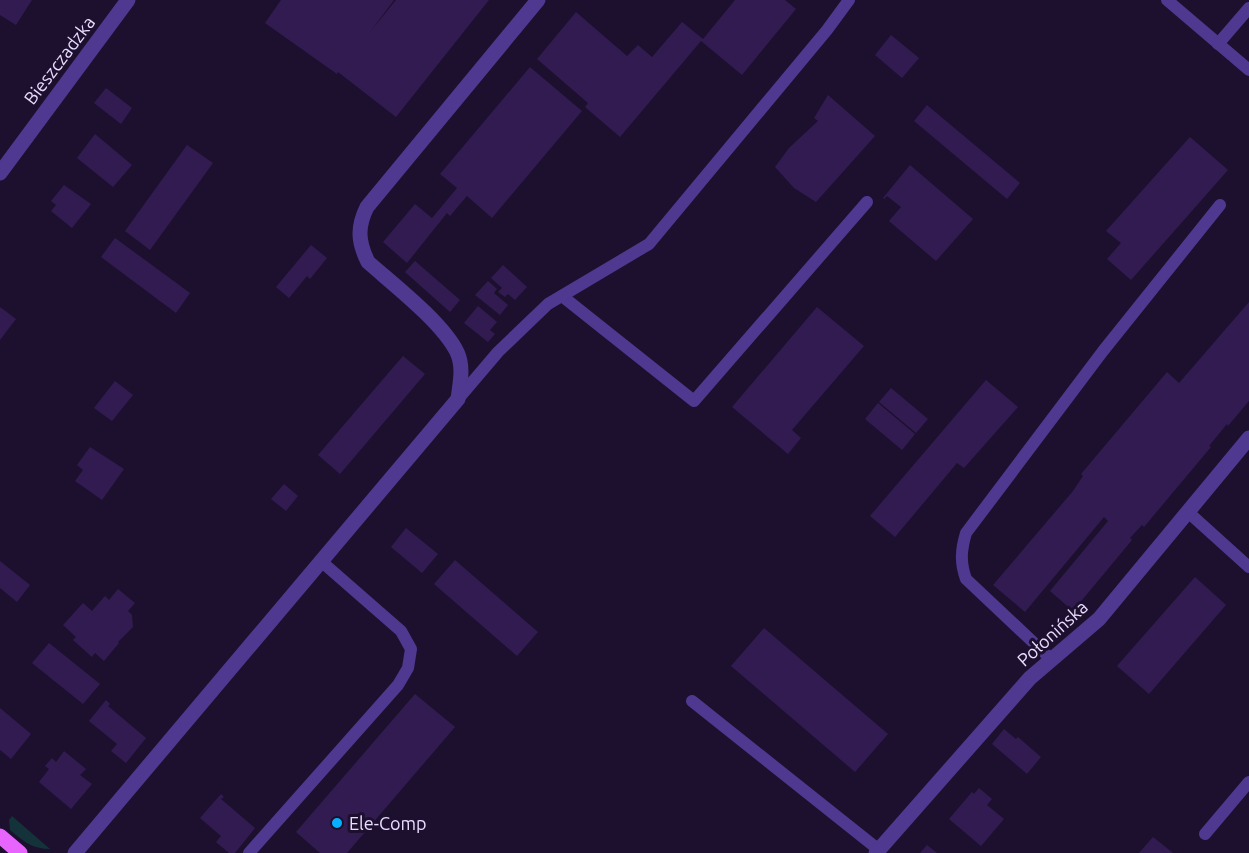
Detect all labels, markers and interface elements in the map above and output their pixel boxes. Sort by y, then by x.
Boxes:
street label: Bieszczadzka [20,12,98,108]
street label: Połonińska [1013,596,1091,670]
place label: Ele-Comp [349,813,427,833]
marker: Ele-Comp [330,816,344,830]

